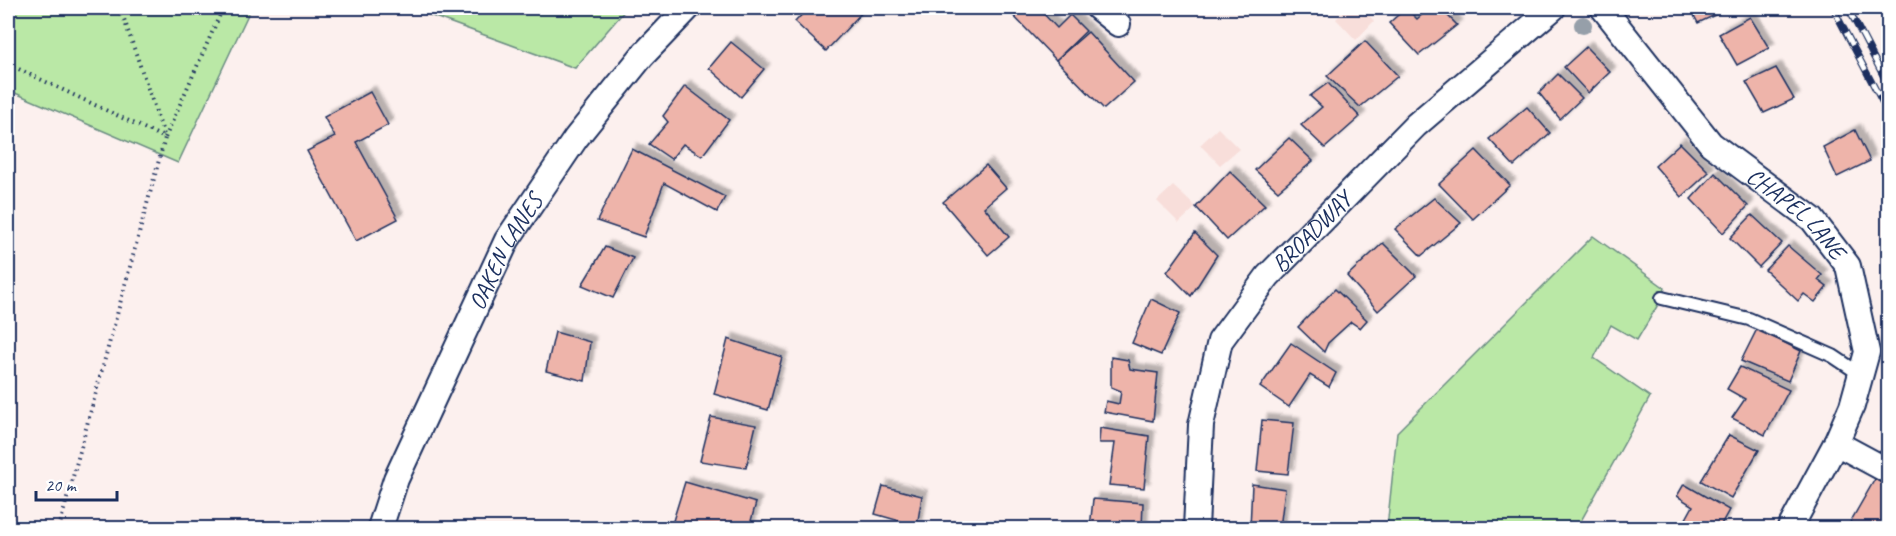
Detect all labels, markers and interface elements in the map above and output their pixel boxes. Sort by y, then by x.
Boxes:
street label: CHAPEL LANE [1741,161,1854,268]
street label: BROADWAY [1265,182,1360,279]
street label: OAKEN LANES [462,185,551,314]
scale bar [36,464,117,502]
text: 20 m [45,474,78,496]

